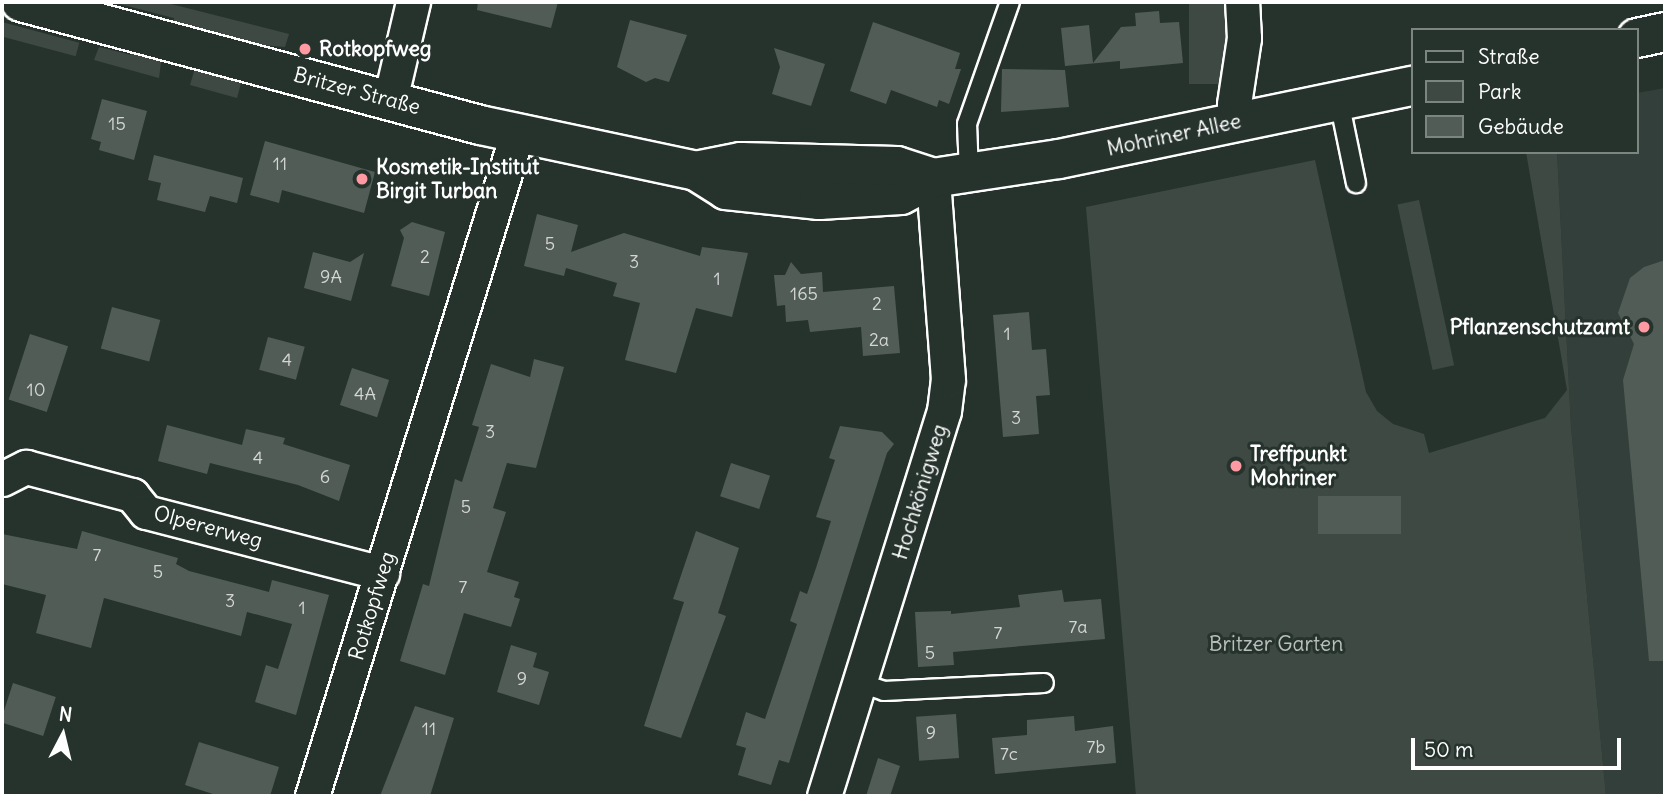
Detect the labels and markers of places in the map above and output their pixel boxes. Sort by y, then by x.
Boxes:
place label: Rotkopfweg [319,36,432,62]
marker: Rotkopfweg [297,41,313,57]
place label: Kosmetik-Institut Birgit Turban [376,154,539,204]
marker: Kosmetik-Institut Birgit Turban [354,171,370,187]
place label: Pflanzenschutzamt [1450,314,1630,340]
marker: Pflanzenschutzamt [1636,319,1652,335]
place label: Treffpunkt Mohriner [1250,441,1347,491]
marker: Treffpunkt Mohriner [1228,458,1244,474]

